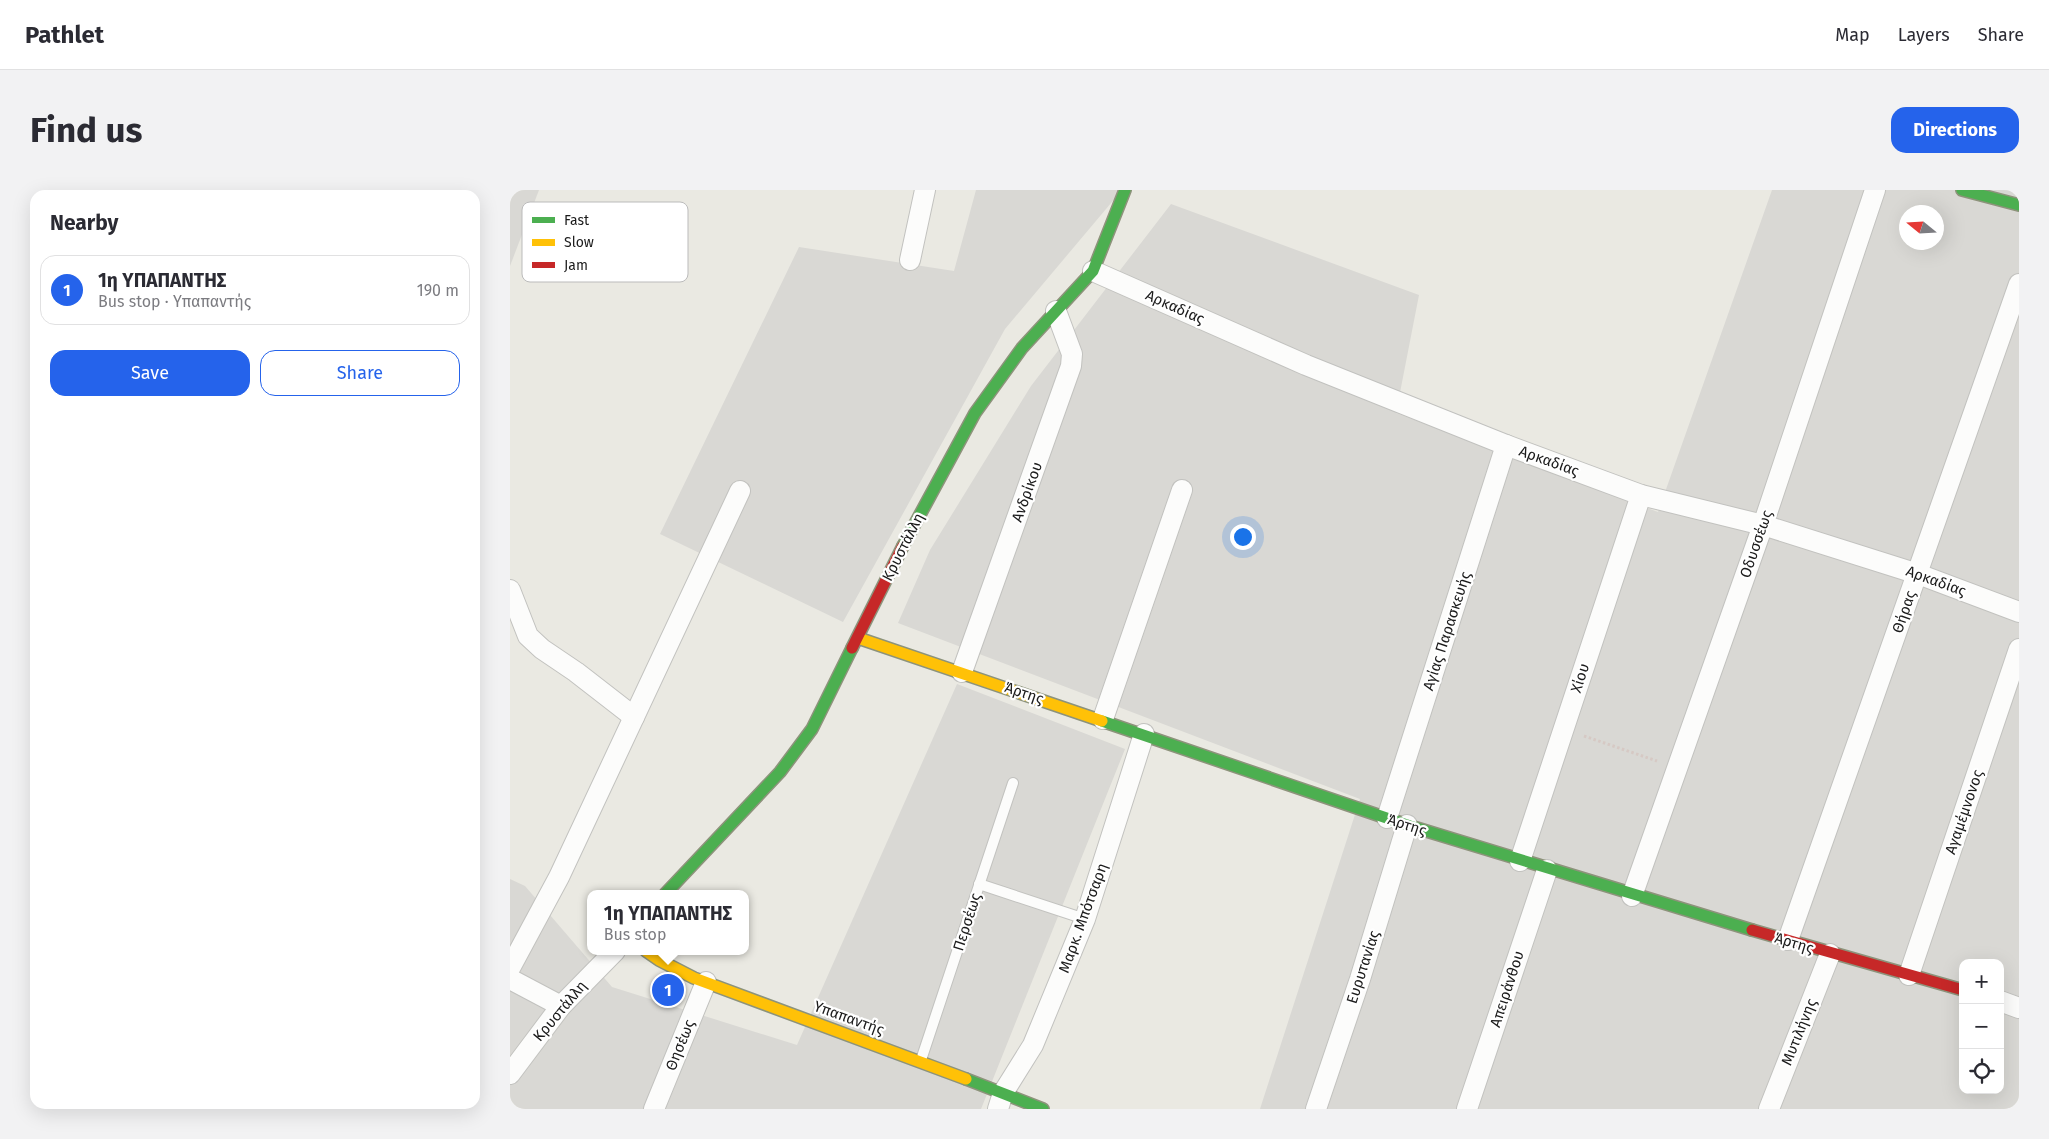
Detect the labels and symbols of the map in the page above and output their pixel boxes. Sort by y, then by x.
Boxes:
legend [522,202,688,282]
north arrow [1899,205,1944,250]
text: Fast [564,212,590,229]
text: Slow [564,234,594,251]
text: Jam [564,257,588,274]
street label: Αρκαδίας [1143,286,1207,328]
street label: Αρκαδίας [1517,442,1581,480]
street label: Ανδρίκου [1008,460,1046,524]
street label: Οδυσσέως [1736,508,1776,580]
street label: Κρυστάλλη [878,510,928,584]
your location [1230,524,1256,550]
street label: Αρκαδίας [1904,562,1968,600]
street label: Αγίας Παρασκευής [1419,569,1475,693]
street label: Θήρας [1888,588,1920,636]
street label: Χίου [1567,661,1593,695]
street label: Άρτης [1002,678,1046,708]
street label: Αγαμέμνονος [1941,767,1987,857]
street label: Άρτης [1385,810,1429,840]
street label: Μαρκ. Μπότσαρη [1055,861,1111,975]
street label: Περσέως [949,891,985,953]
street label: Ευρυτανίας [1343,928,1383,1006]
street label: Άρτης [1772,929,1816,957]
street label: Απειράνθου [1486,949,1528,1029]
pin: 1 [652,971,684,1009]
street label: Κρυστάλλη [529,977,591,1045]
street label: Μυτιλήνης [1777,996,1821,1068]
street label: Υπαπαντής [811,997,887,1039]
street label: Θησέως [662,1017,698,1073]

